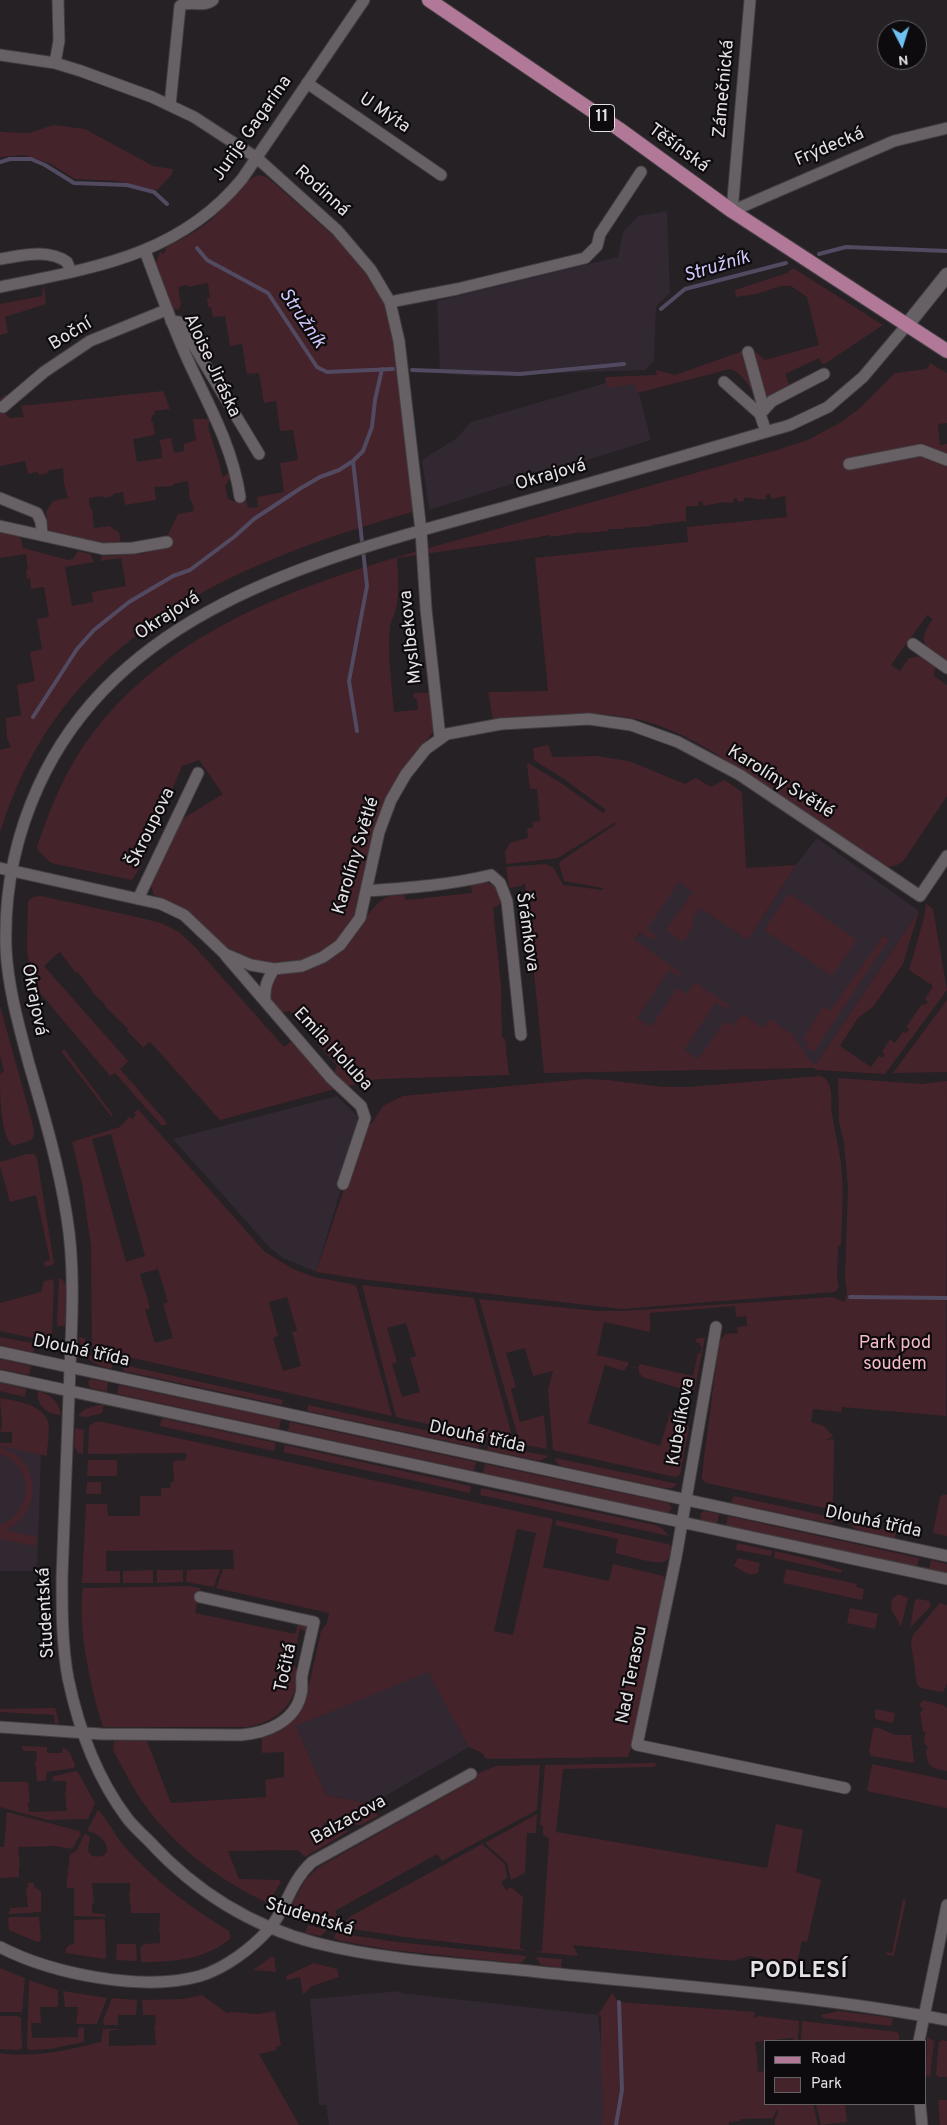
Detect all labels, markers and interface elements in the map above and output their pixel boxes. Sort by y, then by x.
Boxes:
north arrow [877,20,927,70]
street label: Zámečnická [710,39,740,139]
text: N [898,51,909,68]
street label: Jurije Gagarina [209,72,297,186]
street label: U Mýta [354,89,414,139]
road number: 11 [590,105,614,132]
street label: Těšínská [643,120,713,178]
street label: Frýdecká [792,124,868,172]
street label: Rodinná [289,162,353,222]
water label: Stružník [681,247,753,289]
water label: Stružník [273,284,329,354]
street label: Aloise Jiráska [178,311,244,421]
street label: Boční [46,314,96,356]
street label: Okrajová [513,456,589,496]
street label: Okrajová [132,588,204,646]
street label: Myslbekova [396,589,428,685]
street label: Karolíny Světlé [723,742,837,824]
street label: Škroupova [123,785,181,871]
street label: Karolíny Světlé [329,795,385,917]
street label: Šrámkova [510,891,542,973]
street label: Okrajová [15,962,51,1038]
street label: Emila Holuba [288,1004,376,1096]
street label: Dlouhá třída [31,1331,131,1373]
park label: Park pod soudem [859,1333,931,1376]
street label: Kubelíkova [664,1376,700,1468]
street label: Dlouhá třída [427,1417,527,1459]
street label: Dlouhá třída [823,1502,923,1544]
street label: Studentská [34,1567,60,1659]
street label: Nad Terasou [613,1624,653,1726]
street label: Točitá [271,1642,303,1694]
street label: Balzacova [308,1792,390,1850]
street label: Studentská [262,1894,356,1942]
district label: PODLESÍ [749,1960,849,1986]
legend [764,2040,927,2105]
text: Road [811,2050,846,2069]
text: Park [811,2075,842,2094]

